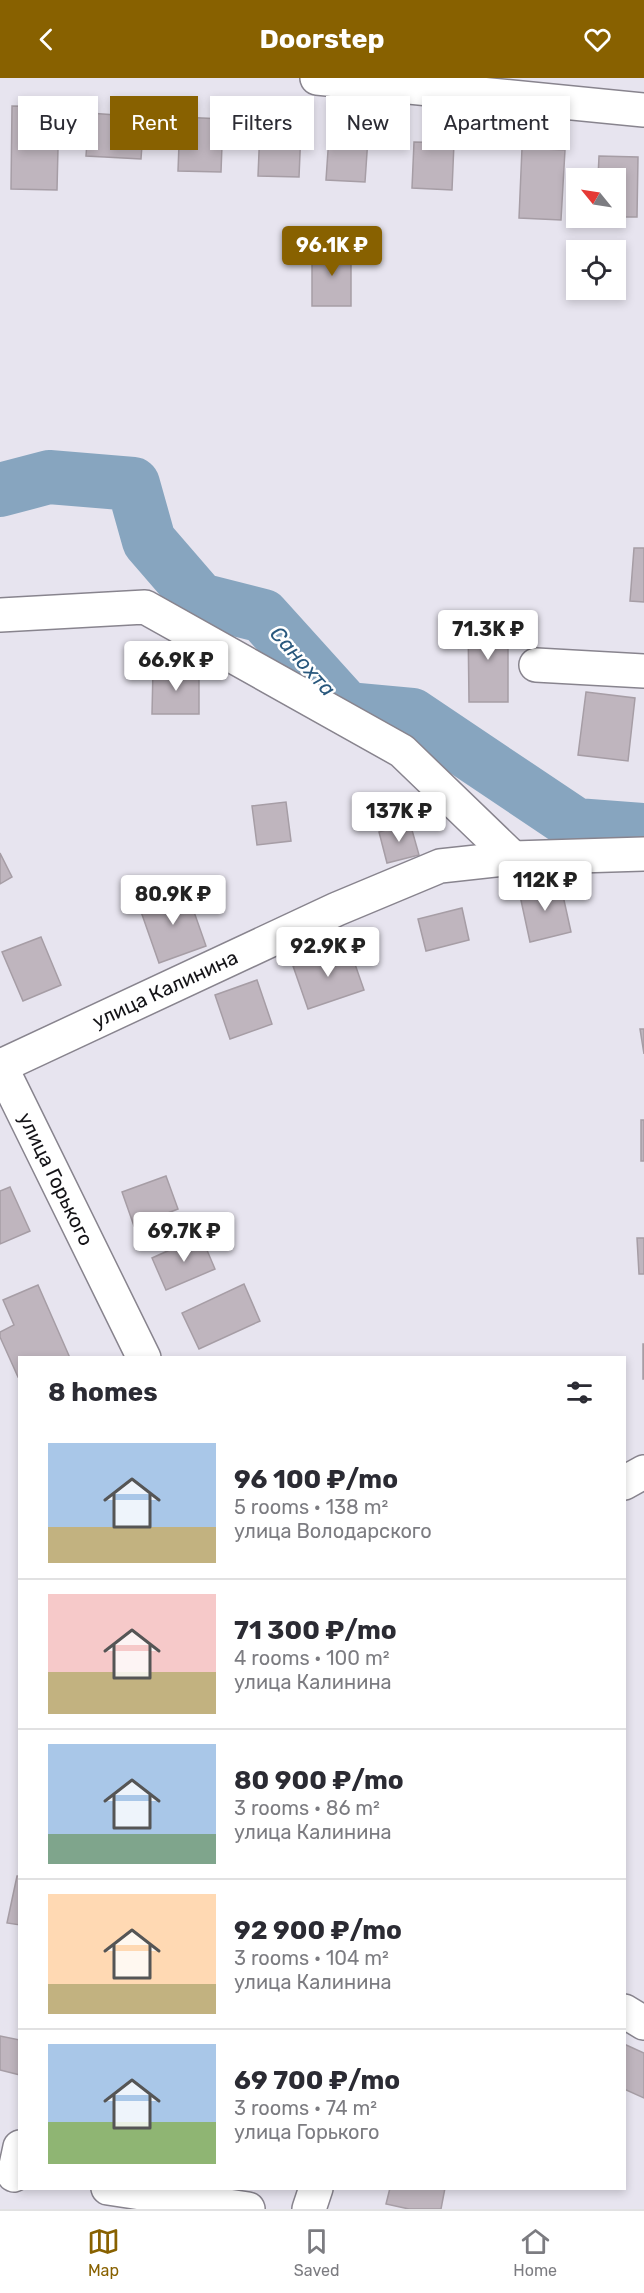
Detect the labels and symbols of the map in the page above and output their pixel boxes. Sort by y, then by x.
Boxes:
north arrow [566,168,626,228]
pin: 96.1K ₽ [277,226,387,277]
pin: 71.3K ₽ [433,610,543,661]
water label: Санохта [265,621,341,701]
pin: 66.9K ₽ [121,641,231,692]
pin: 137K ₽ [350,792,448,843]
pin: 112K ₽ [496,861,594,912]
pin: 80.9K ₽ [118,875,228,926]
pin: 92.9K ₽ [273,927,383,978]
street label: улица Калинина [89,945,241,1033]
street label: улица Горького [13,1108,99,1250]
pin: 69.7K ₽ [129,1212,239,1263]

